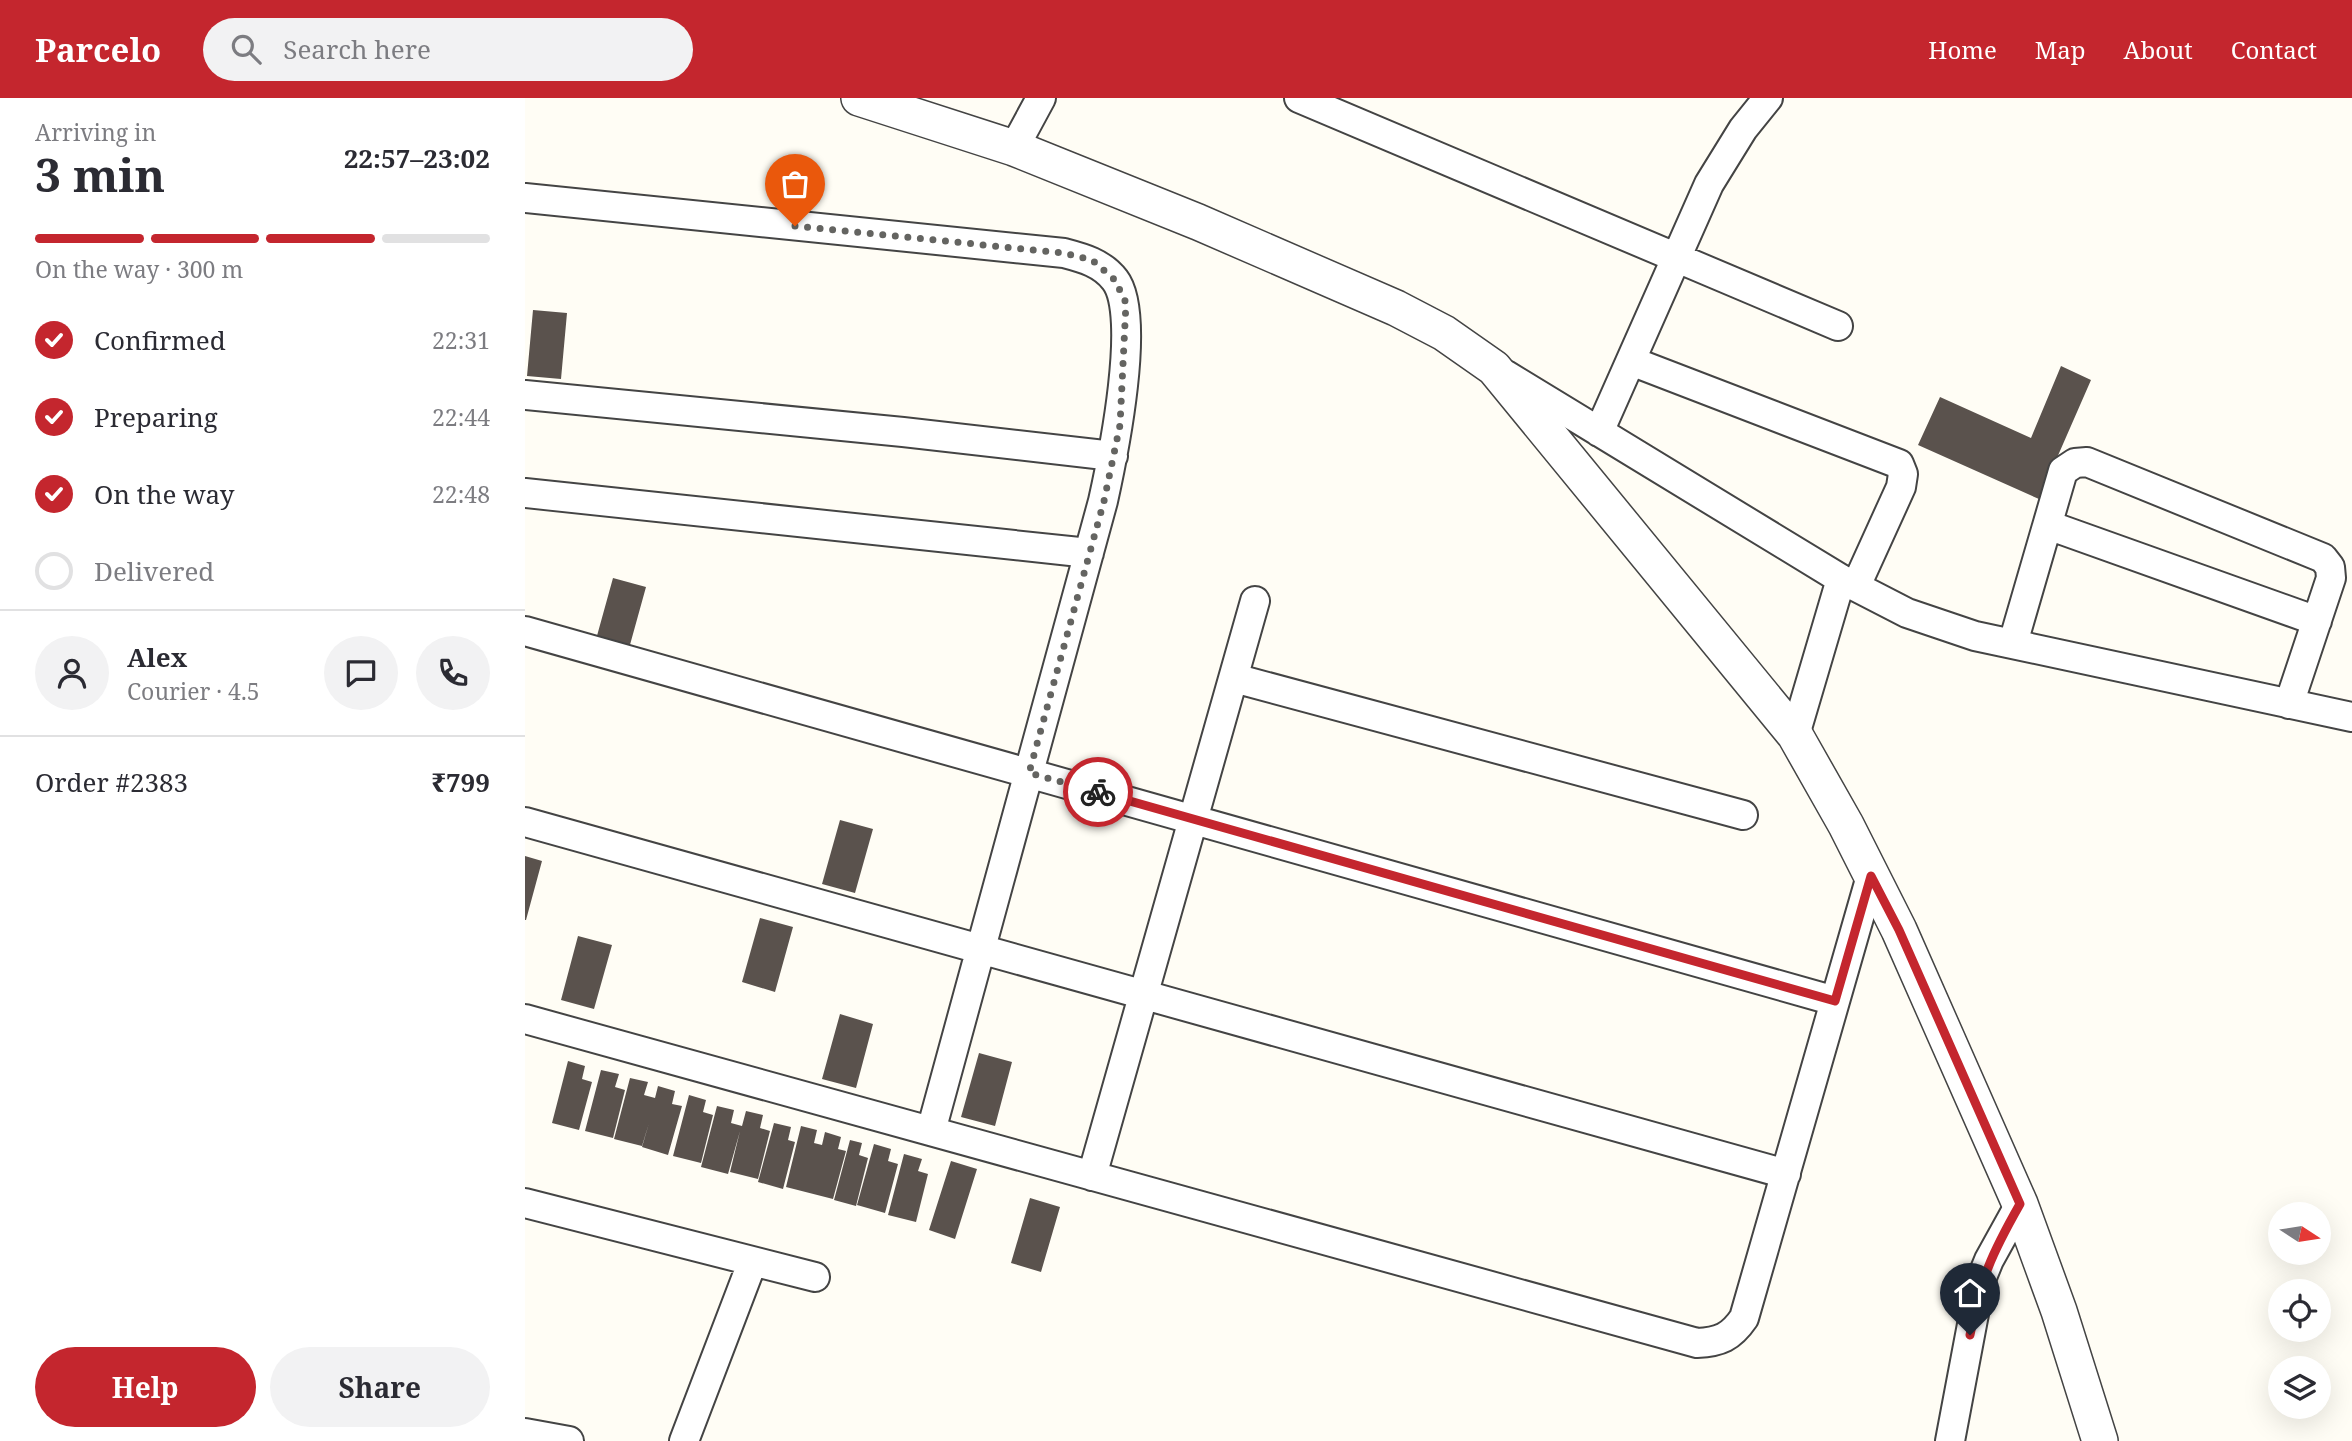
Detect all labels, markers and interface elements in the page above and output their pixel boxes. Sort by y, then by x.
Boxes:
search box [203,18,693,81]
text: Parcelo [35,27,161,72]
icon: search [227,30,265,68]
text: Search here [283,31,431,67]
text: Home [1928,33,1997,66]
text: Map [2035,33,2086,66]
text: About [2124,33,2193,66]
text: Contact [2231,33,2317,66]
text: Arriving in [35,116,156,148]
text: 22:57–23:02 [344,140,490,176]
text: 3 min [35,143,165,205]
pin [765,154,825,226]
icon: bag [776,165,814,203]
text: On the way · 300 m [35,253,243,285]
icon: check [35,321,73,359]
text: Confirmed [94,322,226,358]
text: 22:31 [432,324,490,356]
icon: check [35,398,73,436]
text: Preparing [94,399,218,435]
text: 22:44 [432,401,490,433]
icon: check [35,475,73,513]
text: On the way [94,476,234,512]
text: 22:48 [432,478,490,510]
text: Delivered [94,553,214,589]
button: person [35,636,109,710]
button: chat [324,636,398,710]
button: phone [416,636,490,710]
text: Alex [127,639,187,675]
text: Courier · 4.5 [127,675,260,707]
courier [1063,757,1133,827]
text: Order #2383 [35,764,188,800]
text: ₹799 [431,764,490,800]
icon: bike [1079,773,1117,811]
north arrow [2268,1202,2331,1265]
map controls [2268,1202,2331,1419]
pin [1940,1263,2000,1335]
icon: home [1951,1274,1989,1312]
button: locate [2268,1279,2331,1342]
button: Help [35,1347,256,1427]
button: Share [270,1347,490,1427]
button: layers [2268,1356,2331,1419]

